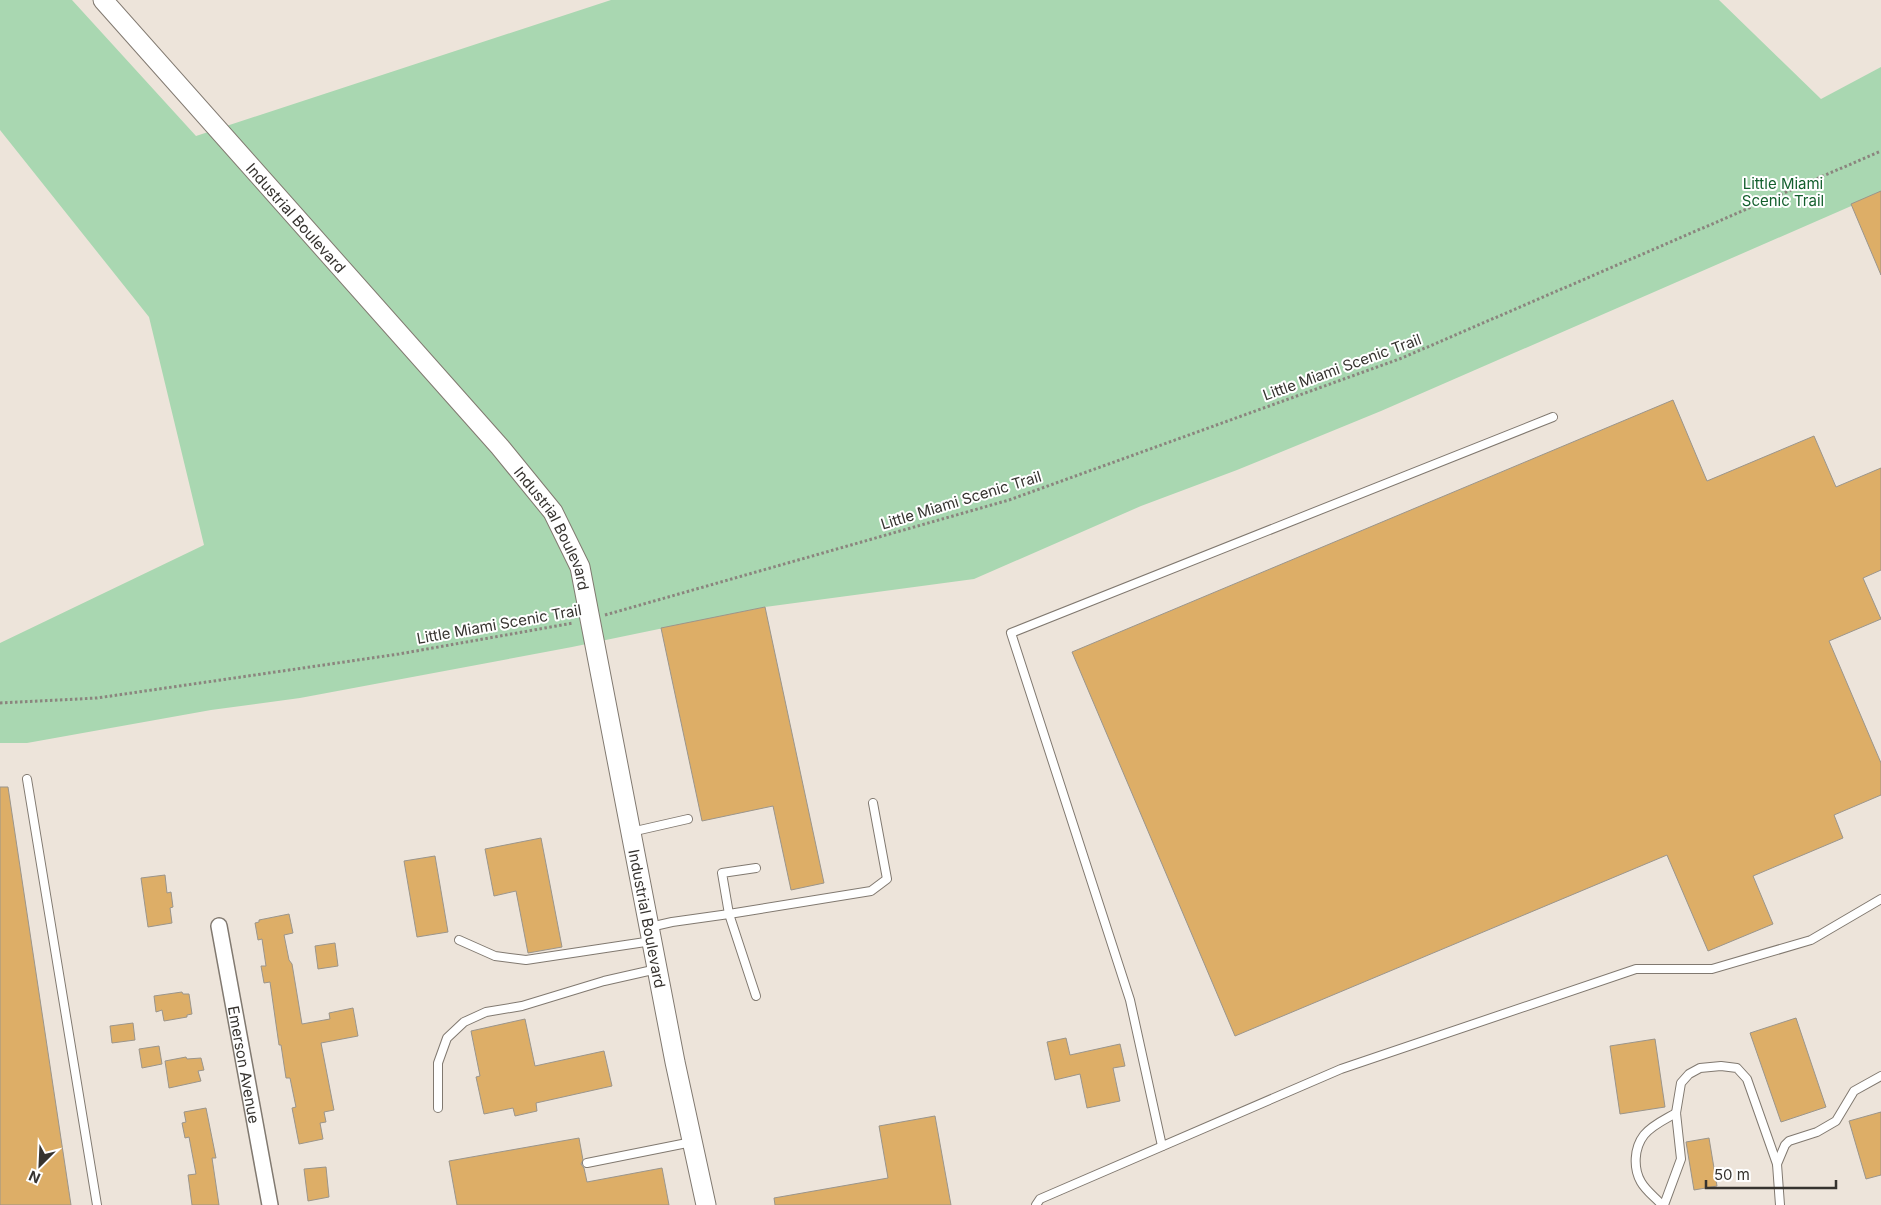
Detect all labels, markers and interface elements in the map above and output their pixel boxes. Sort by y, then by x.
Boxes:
street label: Industrial Boulevard [242,159,350,277]
park label: Little Miami Scenic Trail [1742,174,1824,210]
street label: Little Miami Scenic Trail [1260,329,1424,405]
street label: Industrial Boulevard [510,462,594,592]
street label: Little Miami Scenic Trail [878,466,1044,534]
street label: Little Miami Scenic Trail [415,600,583,648]
street label: Industrial Boulevard [625,848,670,990]
street label: Emerson Avenue [224,1004,264,1125]
north arrow [15,1140,65,1190]
scale bar [1706,1158,1836,1190]
text: 50 m [1714,1165,1750,1184]
text: N [26,1167,43,1187]

